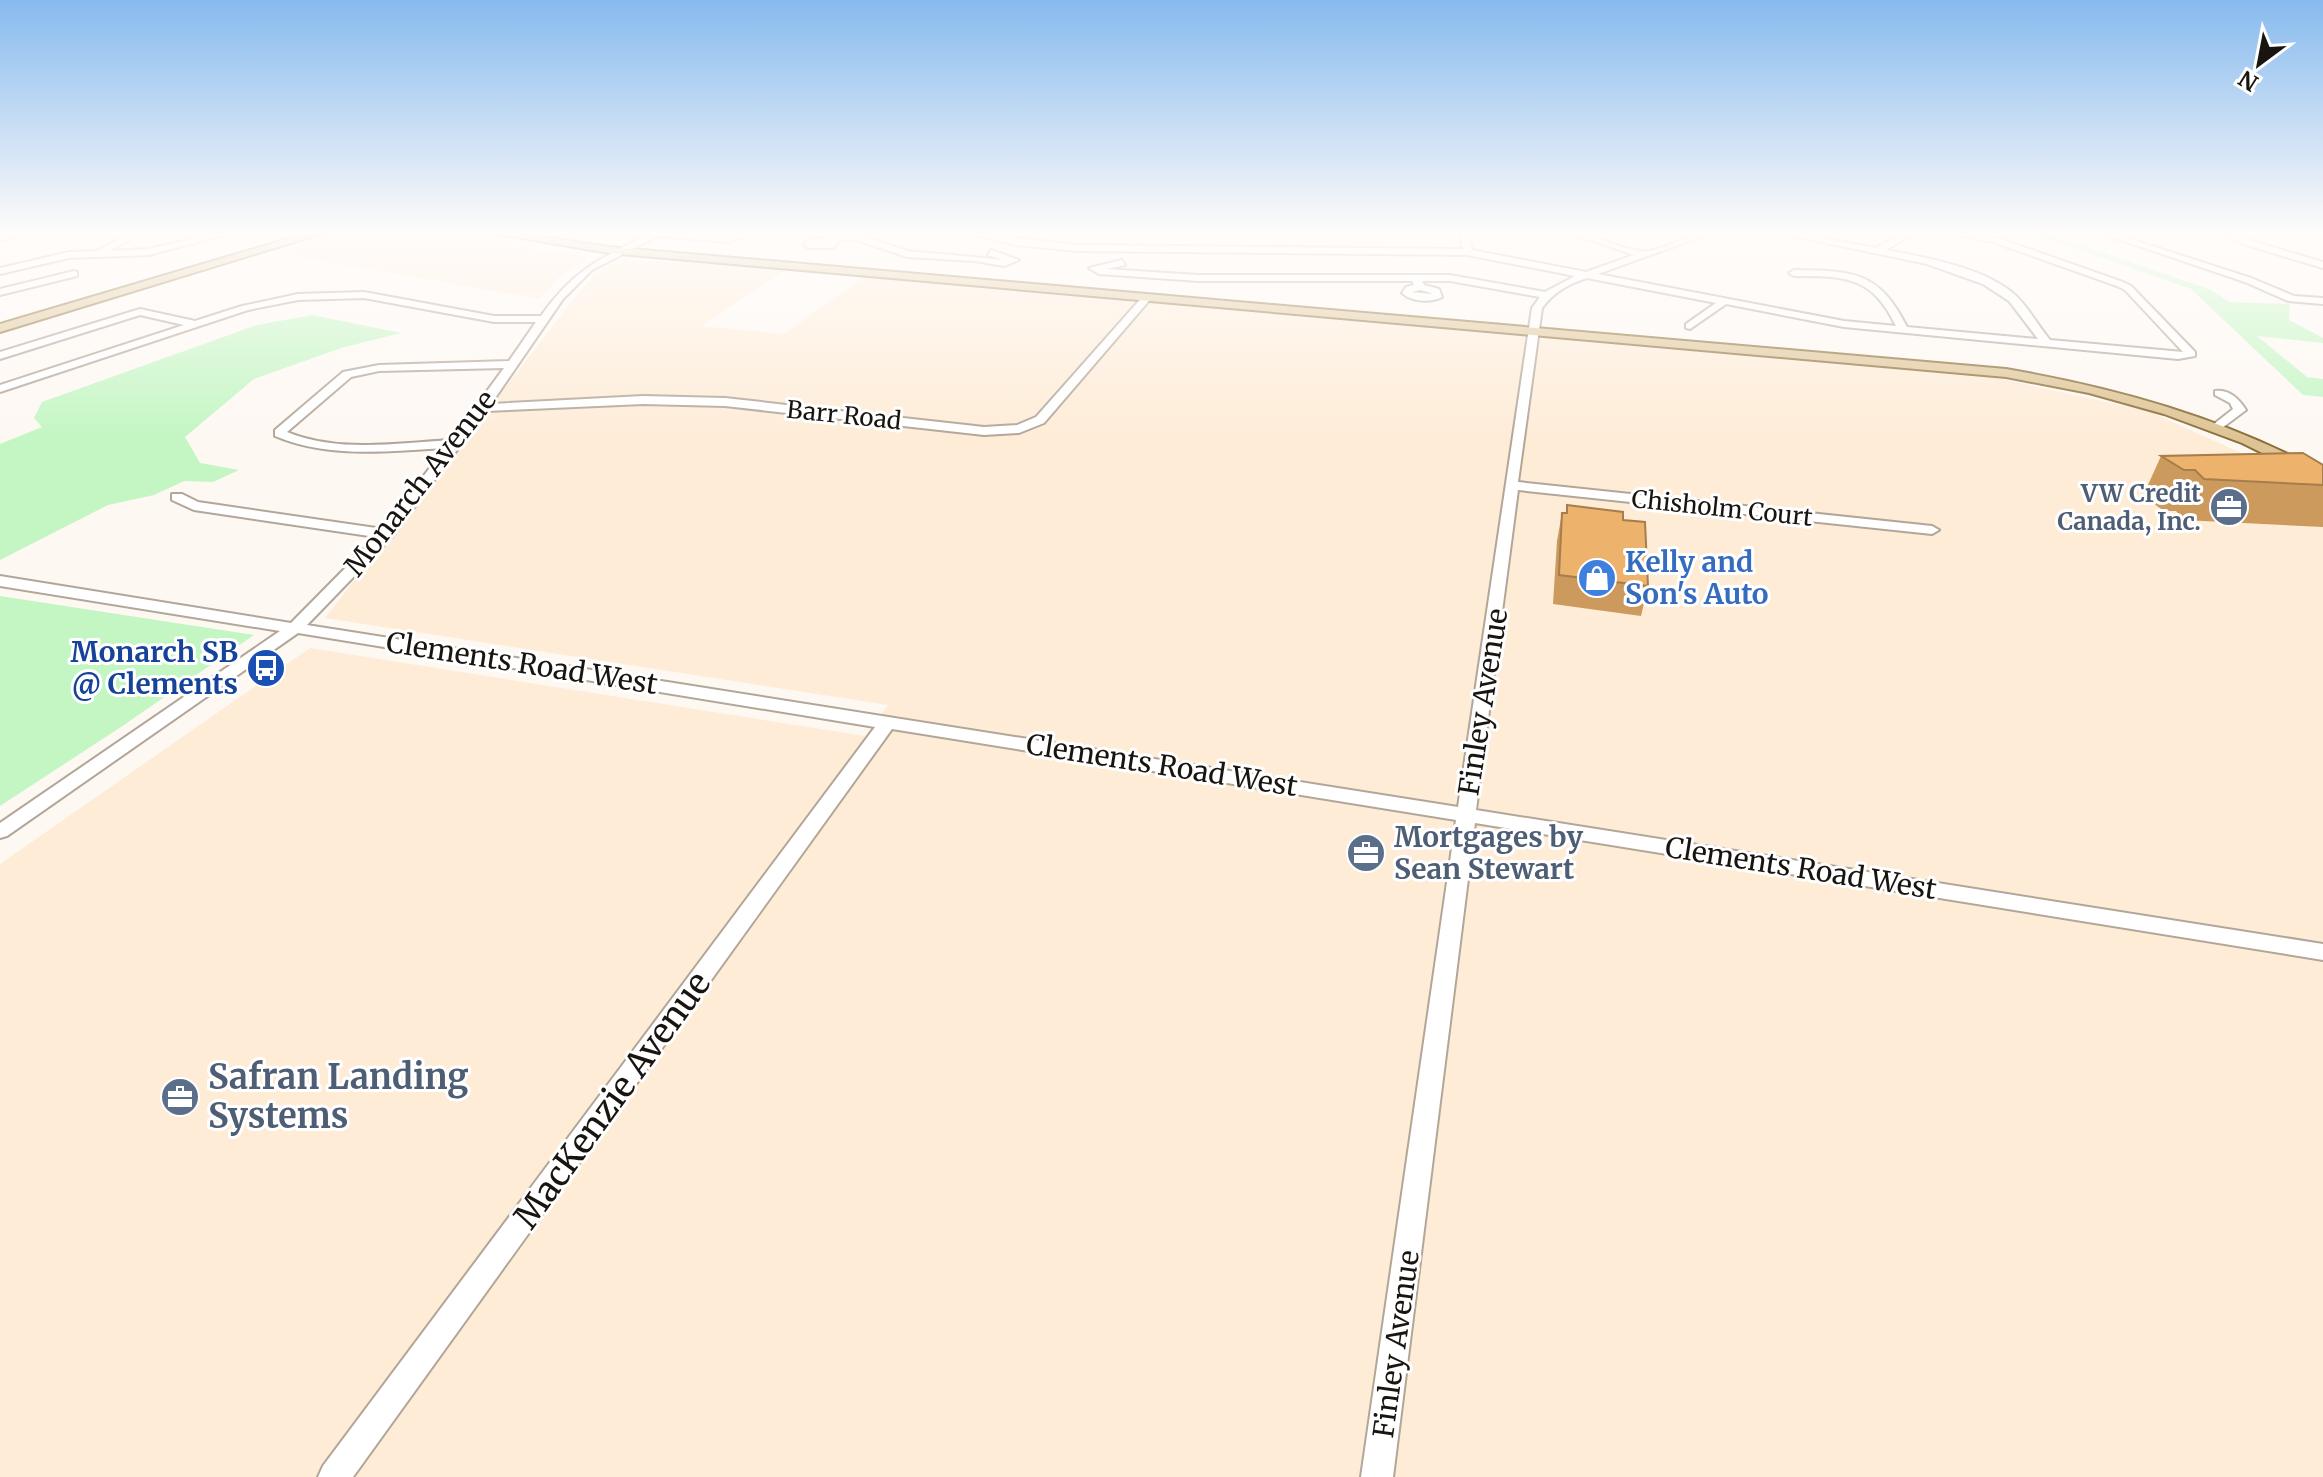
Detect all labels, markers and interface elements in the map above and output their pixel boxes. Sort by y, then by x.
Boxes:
north arrow [2219,24,2299,104]
text: N [2233,64,2263,97]
street label: Monarch Avenue [336,383,504,583]
street label: Barr Road [785,394,903,436]
place label: VW Credit Canada, Inc. [2057,478,2201,537]
street label: Chisholm Court [1630,483,1815,533]
office icon: VW Credit Canada, Inc. [2208,486,2250,528]
place label: Kelly and Son's Auto [1625,544,1768,612]
shop icon: Kelly and Son's Auto [1576,557,1618,599]
street label: Finley Avenue [1450,606,1516,798]
street label: Clements Road West [384,624,660,702]
place label: Monarch SB @ Clements [70,634,238,702]
bus stop icon: Monarch SB @ Clements [245,647,287,689]
street label: Clements Road West [1024,726,1300,804]
place label: Mortgages by Sean Stewart [1394,819,1583,887]
street label: Clements Road West [1663,829,1939,907]
office icon: Mortgages by Sean Stewart [1345,832,1387,874]
street label: MacKenzie Avenue [505,963,719,1237]
place label: Safran Landing Systems [208,1056,469,1137]
office icon: Safran Landing Systems [159,1076,201,1118]
street label: Finley Avenue [1365,1248,1427,1440]

